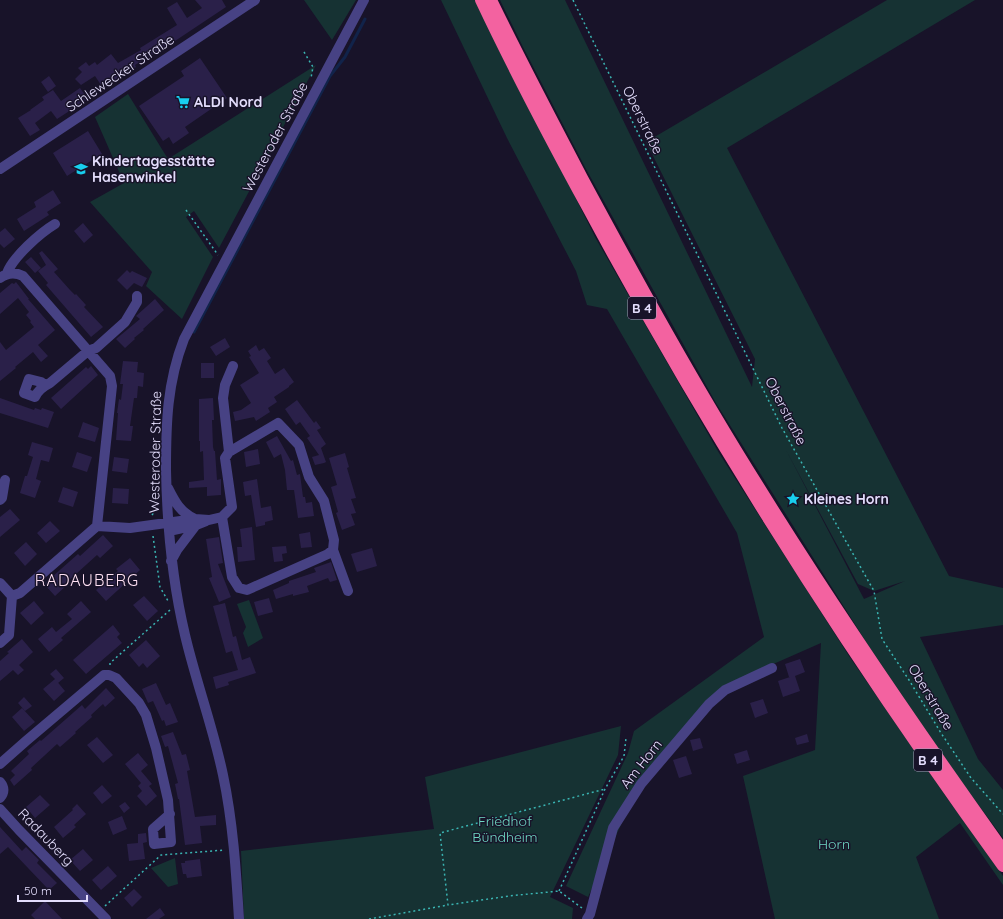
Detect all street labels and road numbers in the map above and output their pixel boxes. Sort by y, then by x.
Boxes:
street label: Schlewecker Straße [62,30,178,116]
street label: Westeroder Straße [238,79,312,195]
street label: Oberstraße [619,83,667,157]
road number: B 4 [628,297,656,319]
street label: Oberstraße [761,374,811,448]
street label: Westeroder Straße [145,391,165,513]
street label: Oberstraße [904,661,958,733]
street label: Am Horn [616,736,666,792]
road number: B 4 [914,749,942,771]
street label: Radauberg [14,804,78,870]

